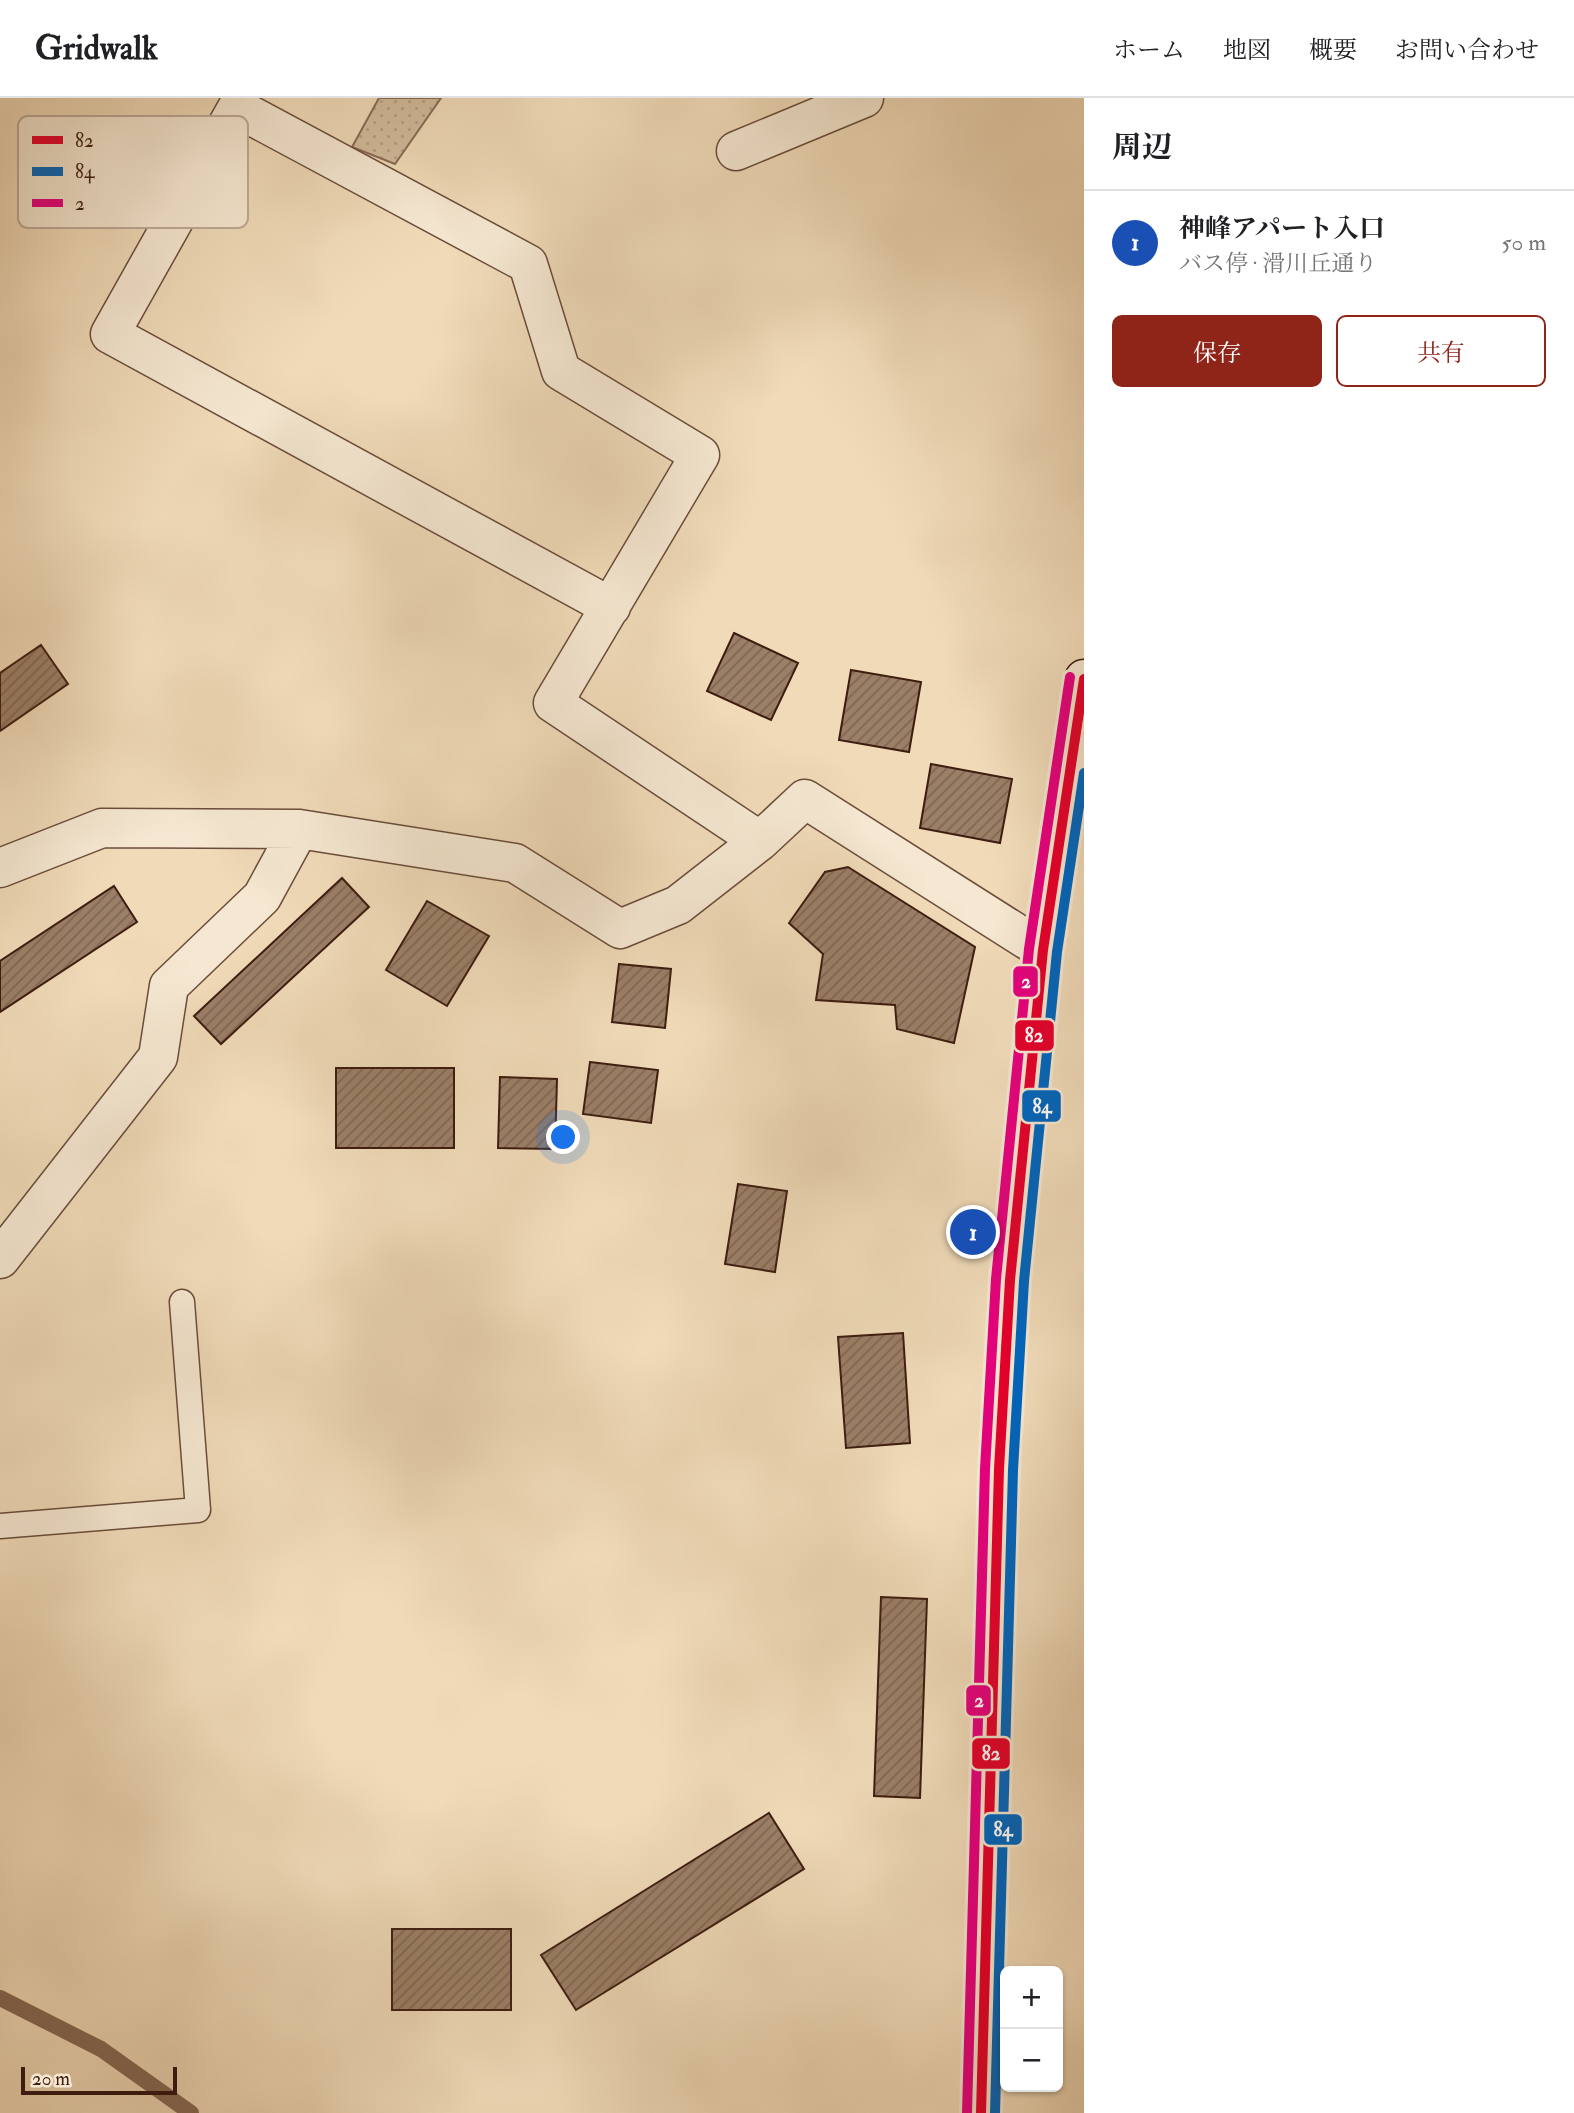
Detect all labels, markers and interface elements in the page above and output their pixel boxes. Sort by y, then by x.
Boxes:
text: Gridwalk [35,28,158,69]
text: ホーム [1113,35,1185,66]
text: 地図 [1223,35,1271,66]
text: 概要 [1309,35,1357,66]
text: お問い合わせ [1395,35,1539,66]
legend [18,116,248,228]
text: 82 [75,129,94,153]
text: 周辺 [1112,129,1172,166]
text: 84 [75,160,95,184]
text: 2 [75,192,85,216]
text: 神峰アパート入口 [1179,213,1385,245]
text: 1 [1131,228,1139,257]
text: 50 m [1502,228,1546,257]
text: バス停 · 滑川丘通り [1179,249,1377,278]
button: 保存 [1112,315,1322,387]
button: 共有 [1336,315,1546,387]
line badge: 2 [1012,965,1039,998]
text: 2 [1021,970,1031,994]
line badge: 82 [1014,1019,1055,1052]
text: 82 [1025,1024,1044,1048]
line badge: 84 [1021,1089,1062,1123]
text: 84 [1032,1095,1053,1119]
your location [546,1120,580,1154]
pin: 1 [950,1206,996,1258]
line badge: 2 [965,1684,992,1717]
text: 2 [974,1689,984,1713]
line badge: 82 [971,1737,1011,1770]
text: 82 [982,1742,1001,1766]
line badge: 84 [983,1813,1023,1846]
text: 84 [993,1818,1014,1842]
map controls [1000,1966,1063,2092]
button: + [1000,1966,1063,2029]
button: − [1000,2029,1063,2092]
scale bar [21,2064,177,2096]
text: 20 m [32,2067,70,2091]

